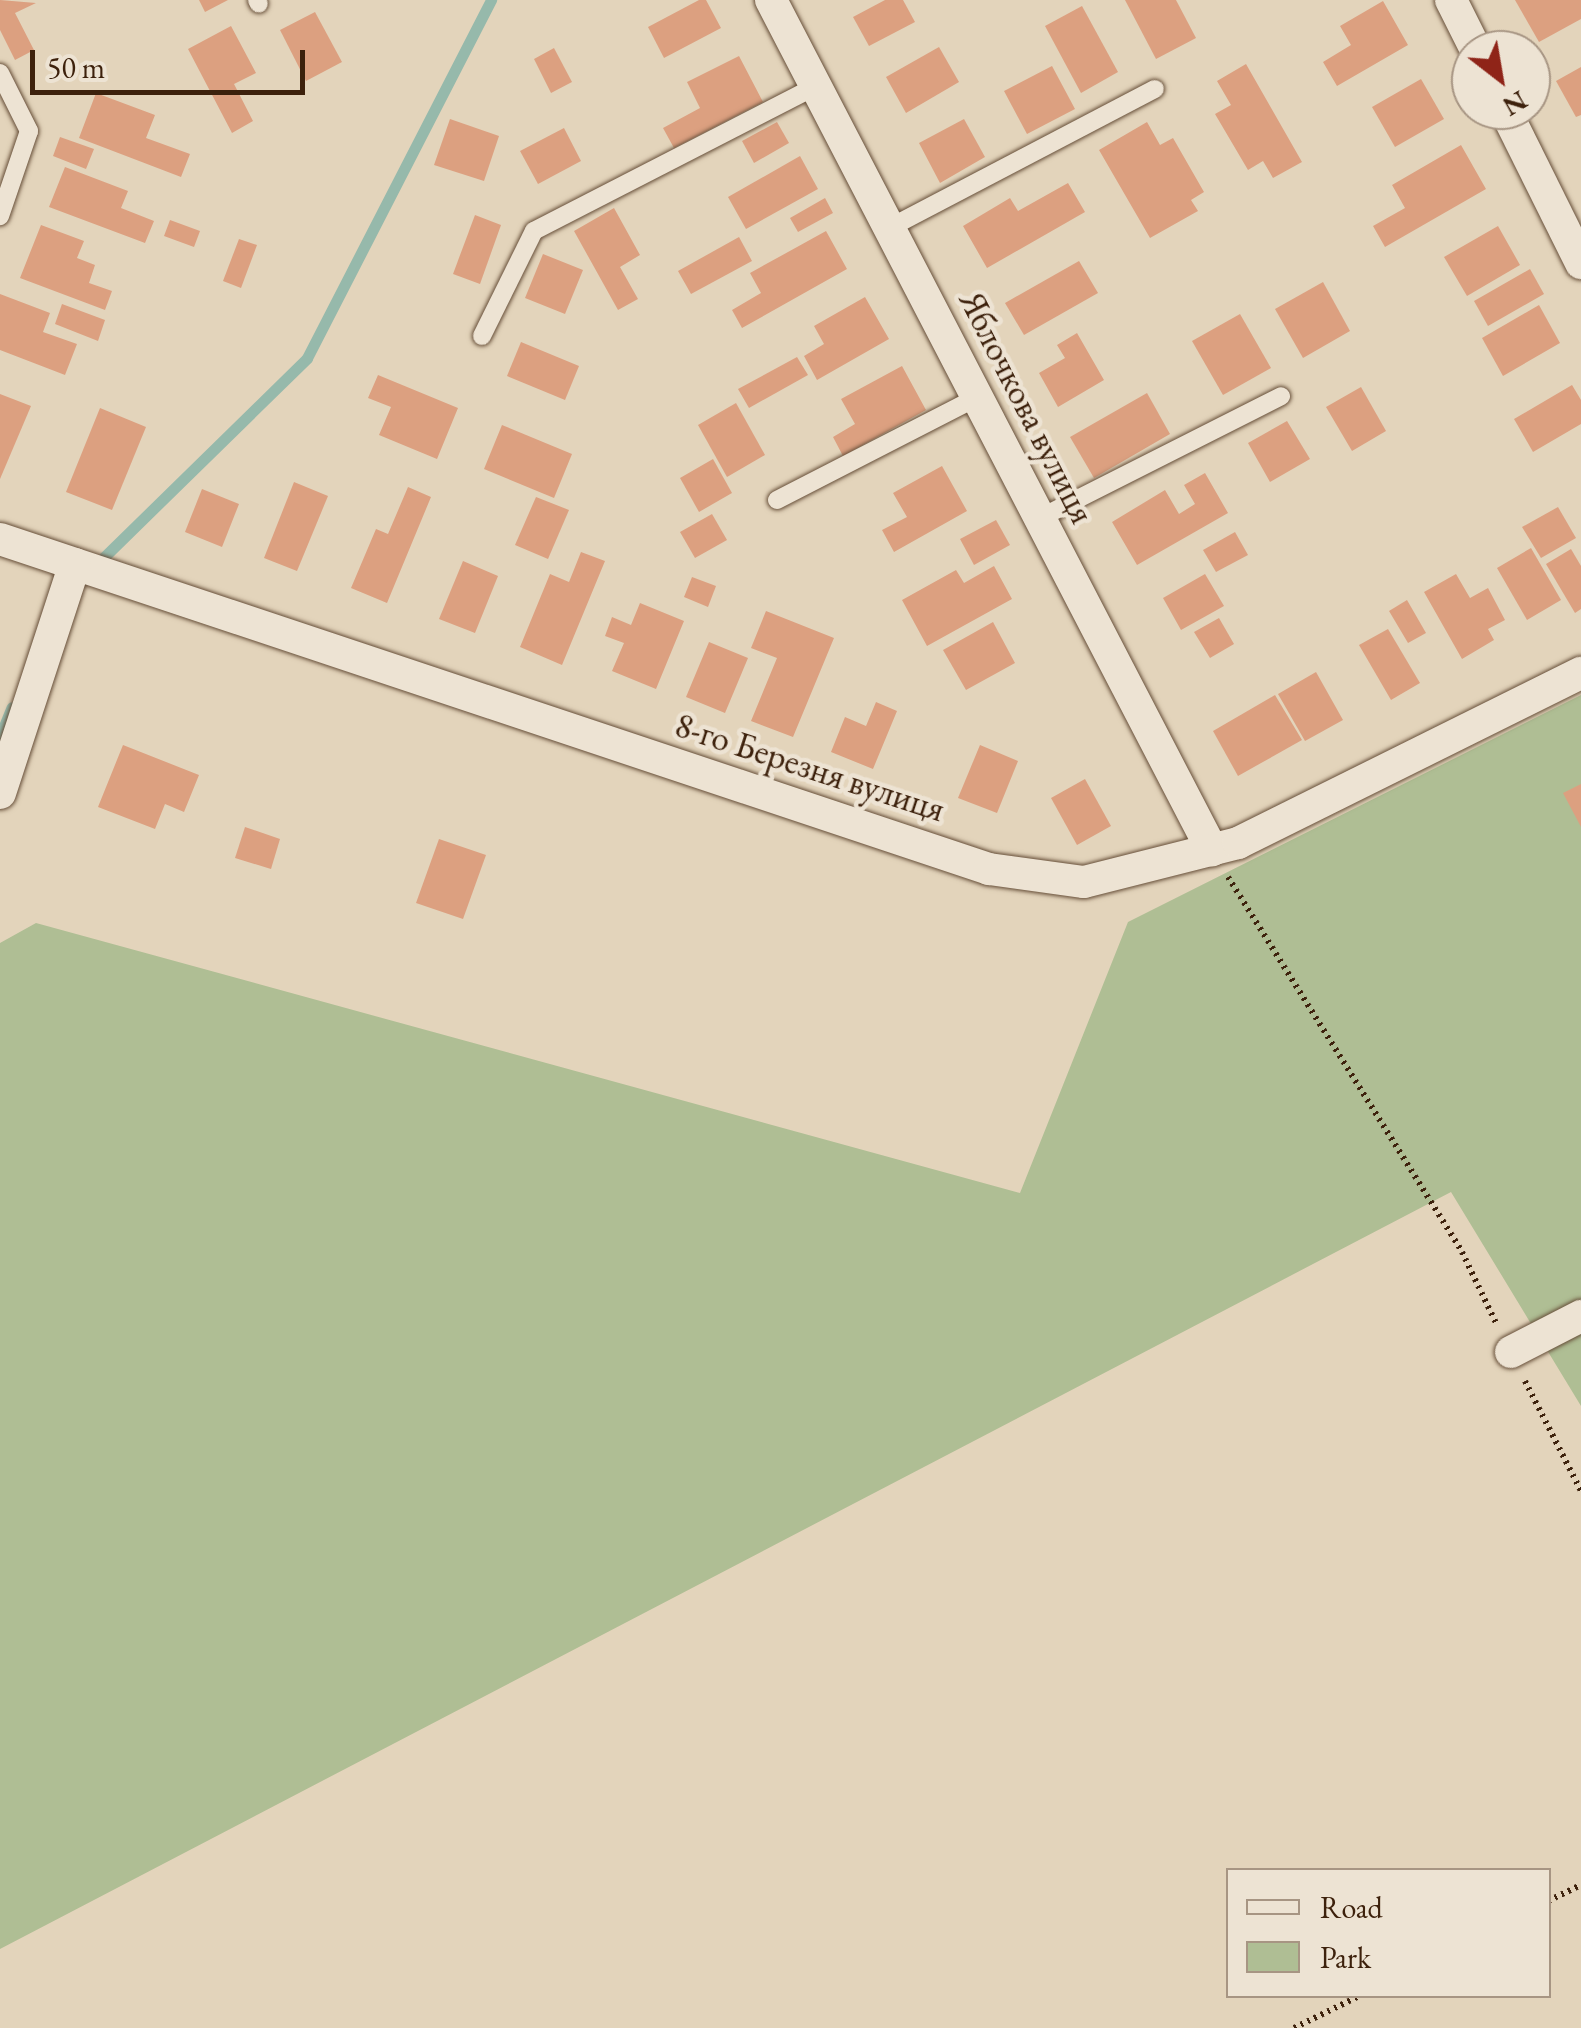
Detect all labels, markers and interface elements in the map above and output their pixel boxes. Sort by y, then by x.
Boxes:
scale bar [35,30,310,92]
north arrow [1451,30,1551,130]
text: 50 m [47,48,105,87]
text: N [1496,83,1534,125]
street label: Яблочкова вулиця [950,284,1104,530]
street label: 8-го Березня вулиця [670,704,950,830]
legend [1226,1868,1551,1998]
text: Road [1320,1888,1383,1927]
text: Park [1320,1938,1371,1977]

